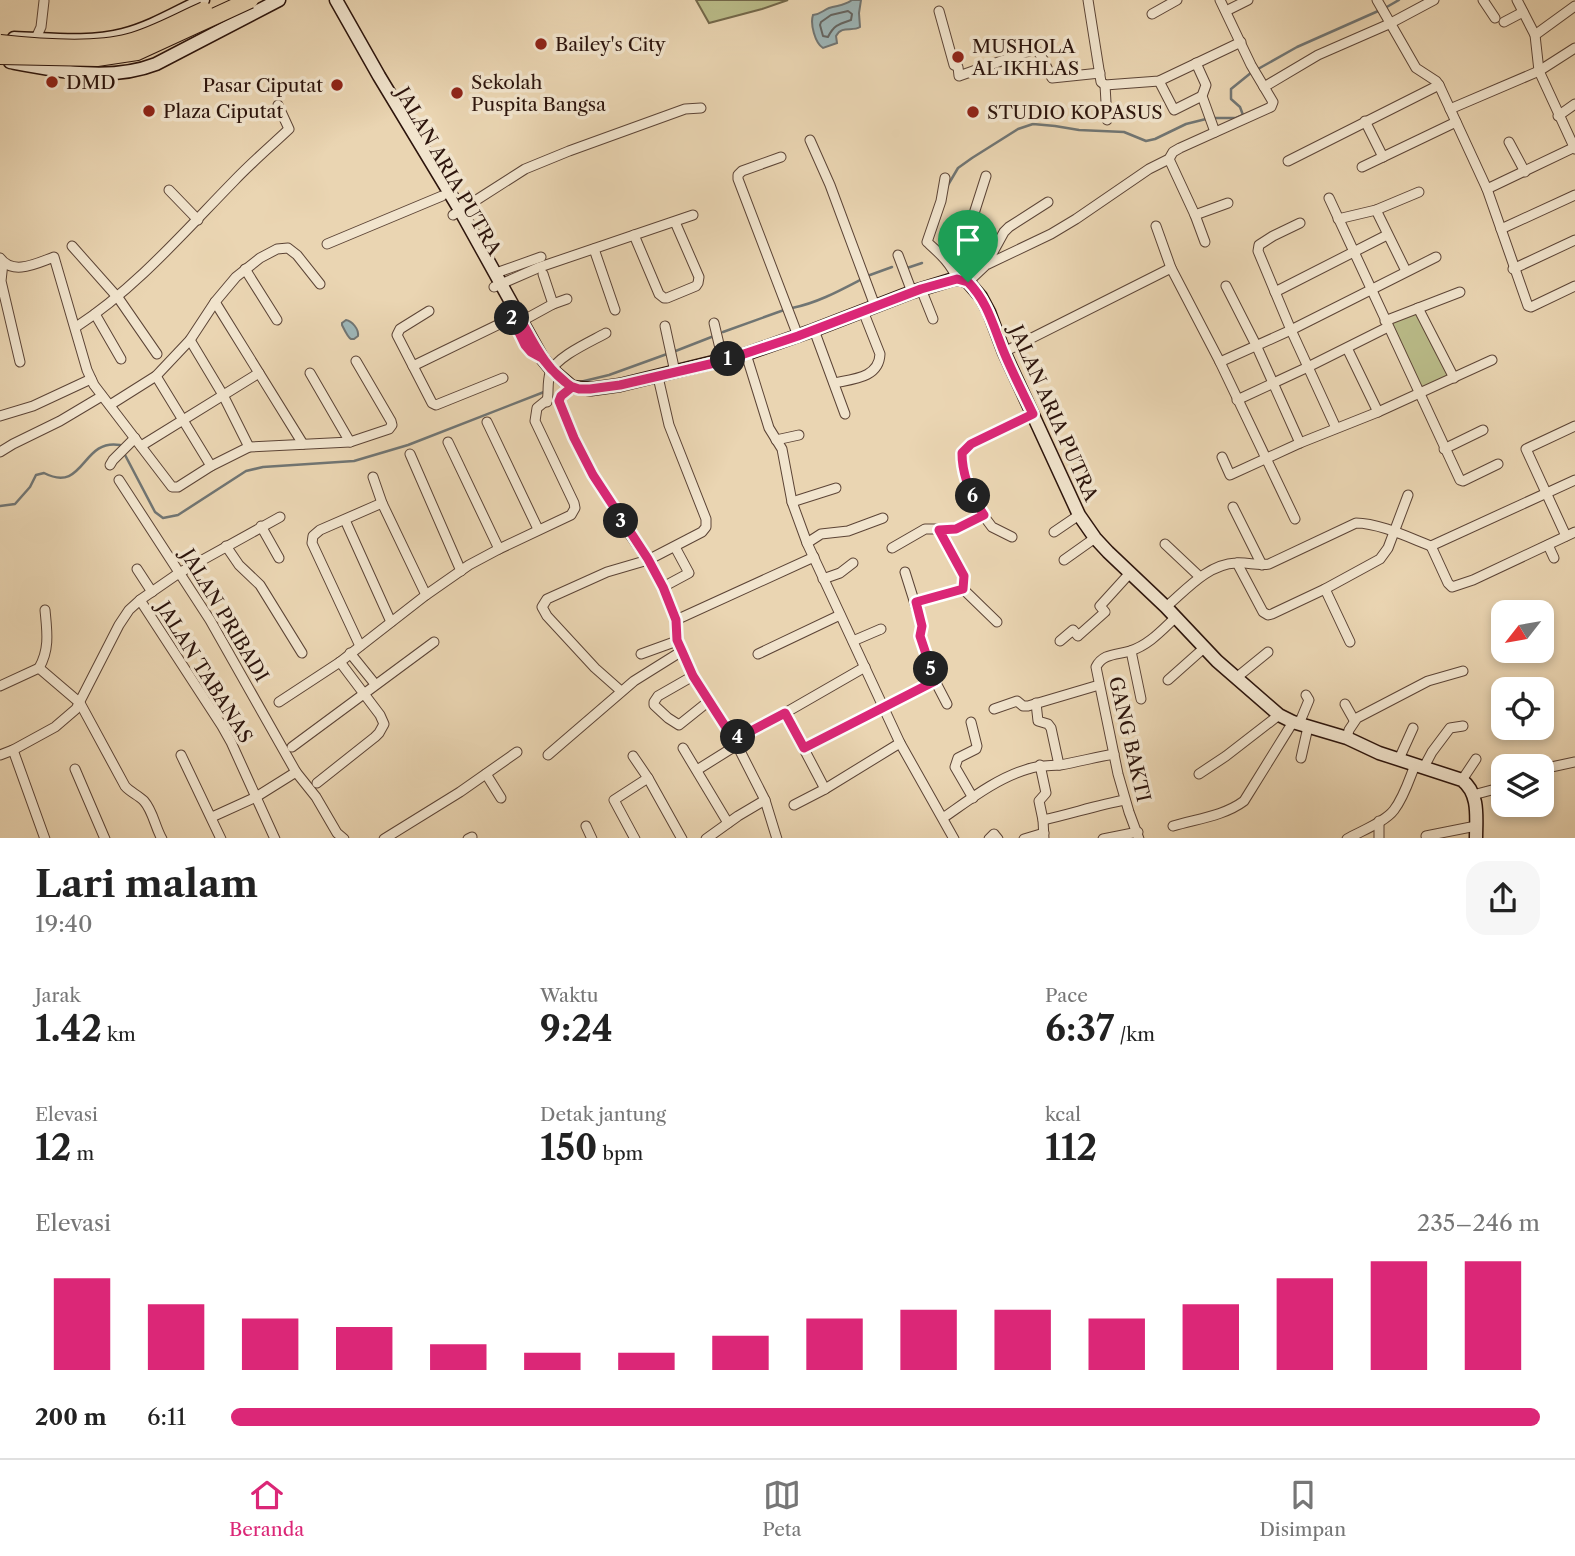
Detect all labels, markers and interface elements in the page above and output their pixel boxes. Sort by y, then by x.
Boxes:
place label: Bailey's City [555,33,666,56]
place label: MUSHOLA AL IKHLAS [971,35,1079,80]
marker: Bailey's City [533,36,549,52]
marker: MUSHOLA AL IKHLAS [950,49,966,65]
place label: DMD [66,71,116,94]
place label: Sekolah Puspita Bangsa [471,71,606,116]
marker: DMD [44,74,60,90]
place label: Pasar Ciputat [202,74,323,97]
marker: Pasar Ciputat [329,77,345,93]
street label: JALAN ARIA PUTRA [390,80,507,260]
marker: Sekolah Puspita Bangsa [449,85,465,101]
place label: Plaza Ciputat [163,100,283,123]
place label: STUDIO KOPASUS [987,101,1163,124]
marker: Plaza Ciputat [141,103,157,119]
marker: STUDIO KOPASUS [965,104,981,120]
pin [938,210,998,282]
icon: arrive [949,221,987,259]
pin: 2 [494,300,530,336]
text: 2 [506,306,517,329]
street label: JALAN ARIA PUTRA [1003,319,1103,506]
pin: 1 [710,342,746,376]
text: 1 [723,347,732,370]
pin: 6 [956,478,990,514]
text: 6 [967,484,978,507]
pin: 3 [604,504,638,538]
text: 3 [615,509,626,532]
street label: JALAN PRIBADI [174,542,273,686]
street label: JALAN TABANAS [150,595,257,747]
north arrow [1491,600,1554,663]
map controls [1491,600,1554,817]
pin: 5 [914,652,948,686]
text: 5 [925,657,936,680]
street label: GANG BAKTI [1104,674,1155,804]
button: locate [1491,677,1554,740]
pin: 4 [720,720,756,754]
text: 4 [732,725,743,748]
button: layers [1491,754,1554,817]
text: Lari malam [35,860,258,907]
button: share [1466,861,1540,935]
text: 19:40 [35,910,92,938]
text: Jarak [35,984,80,1007]
text: Waktu [540,984,598,1007]
text: Pace [1045,984,1088,1007]
text: 1.42 [35,1007,102,1050]
text: 9:24 [540,1007,613,1050]
text: 6:37 [1045,1007,1114,1050]
text: km [102,1023,136,1046]
text: /km [1114,1023,1155,1046]
text: Elevasi [35,1103,98,1126]
text: Detak jantung [540,1103,666,1126]
text: kcal [1045,1103,1081,1126]
text: 12 [35,1126,71,1169]
text: 150 [540,1126,597,1169]
text: 112 [1045,1126,1097,1169]
text: m [71,1142,94,1165]
text: bpm [597,1142,643,1165]
text: Elevasi [35,1209,111,1237]
text: 235–246 m [1417,1209,1540,1237]
text: 200 m [35,1403,107,1431]
text: 6:11 [147,1403,186,1431]
tab: Beranda [229,1476,304,1541]
tab: Peta [762,1476,802,1541]
tab: Disimpan [1259,1476,1346,1541]

